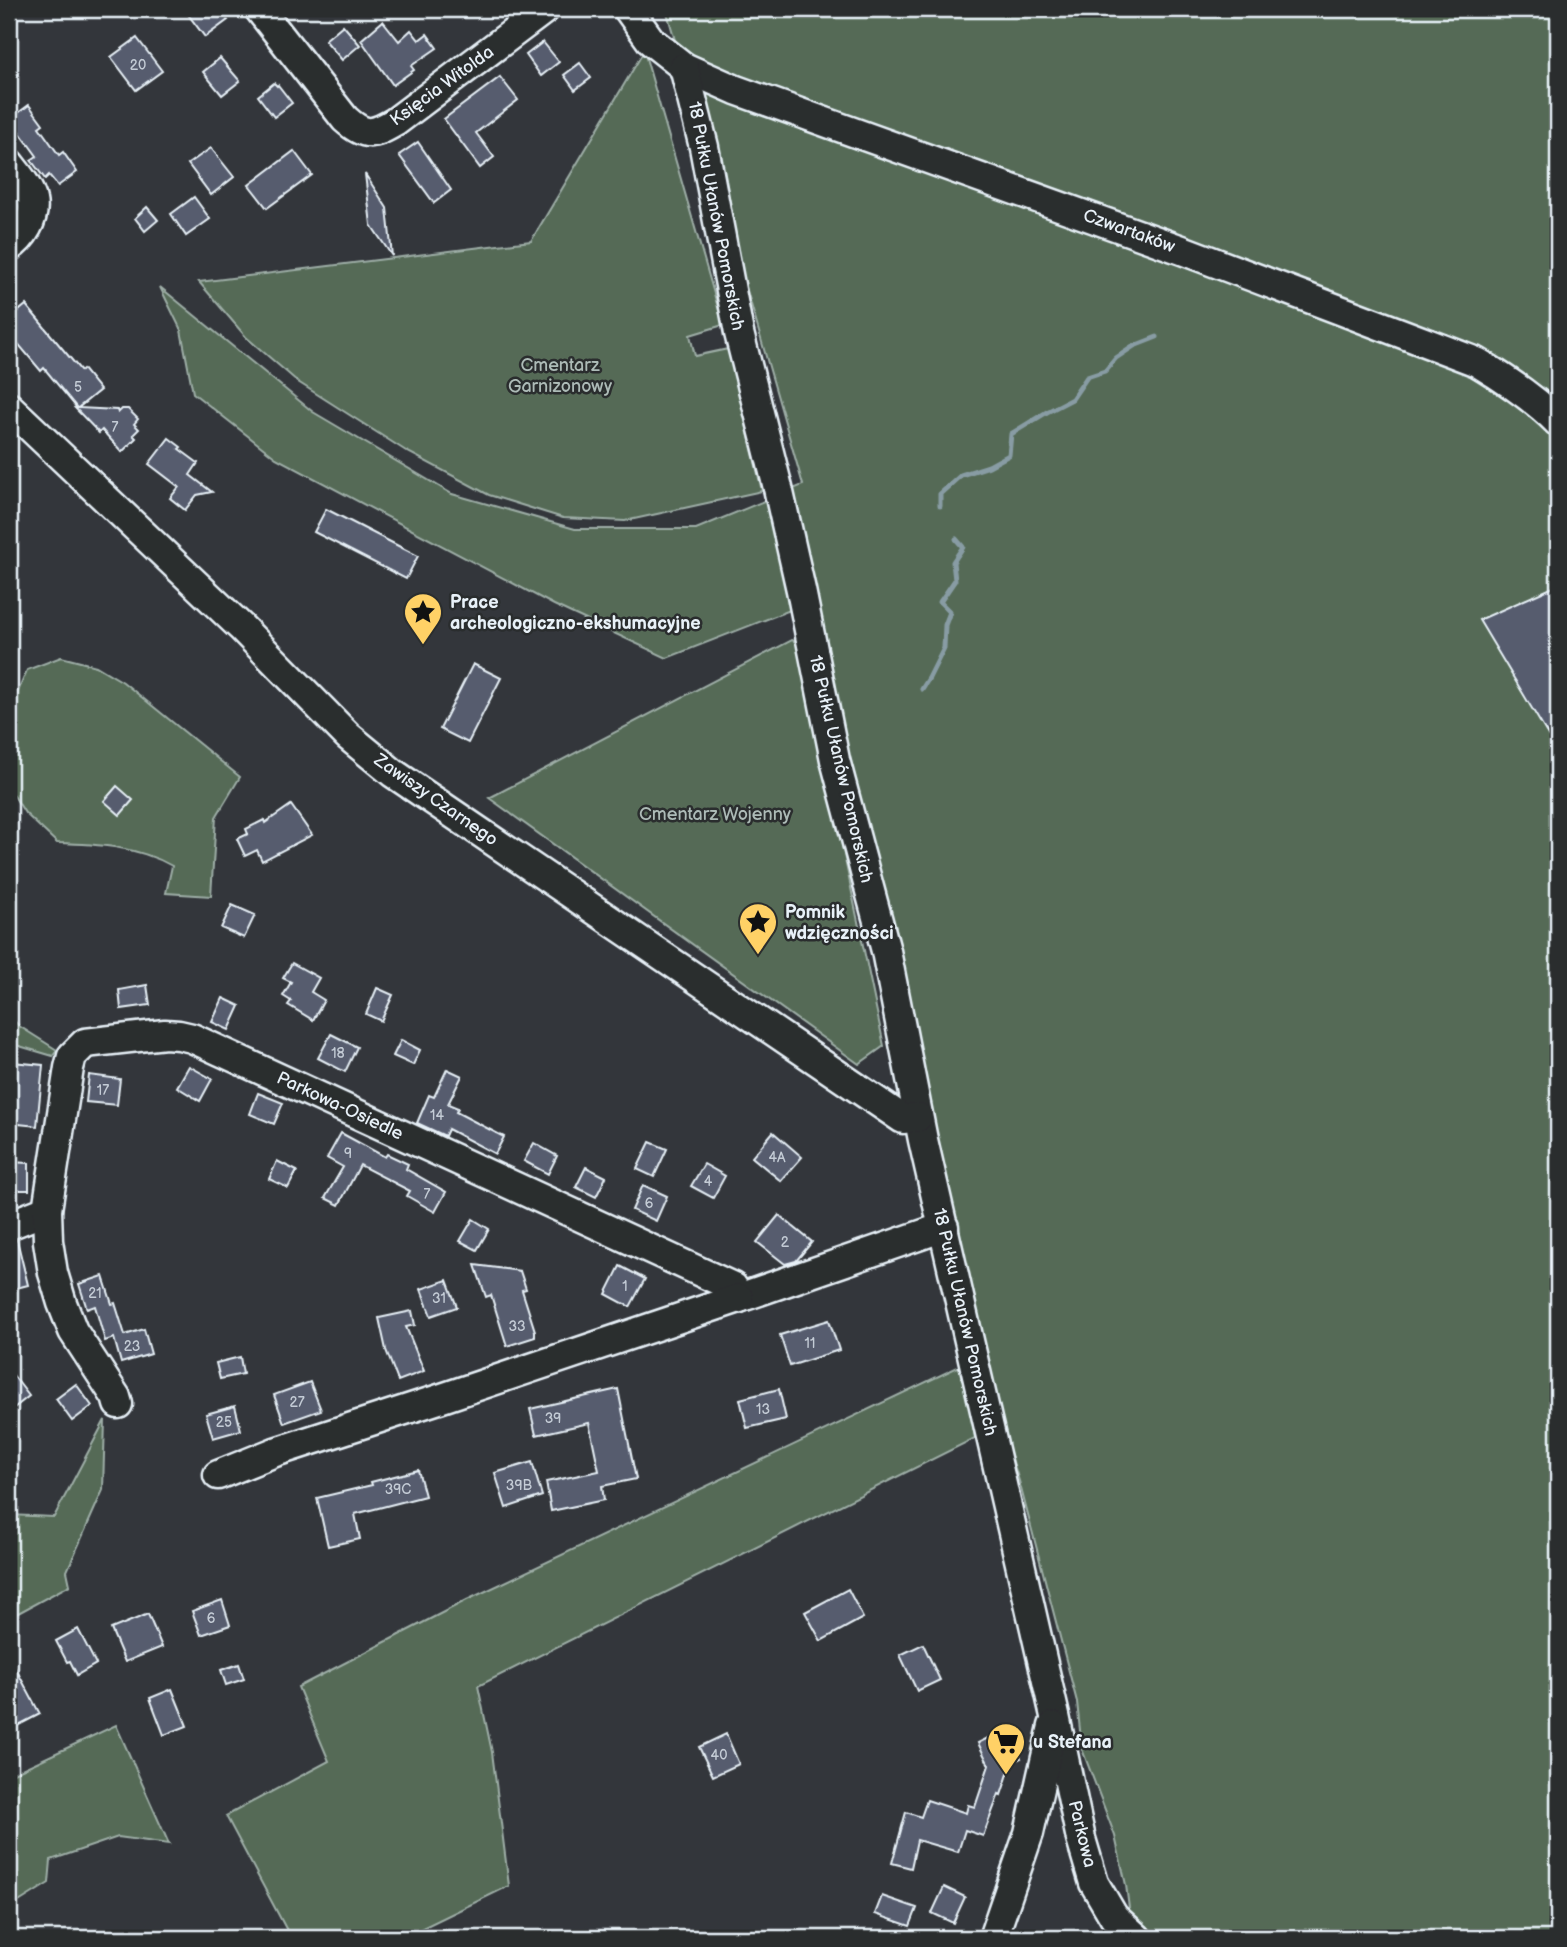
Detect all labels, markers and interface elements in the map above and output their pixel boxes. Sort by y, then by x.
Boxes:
street label: Księcia Witolda [386,41,498,131]
house number: 20 [130,57,146,74]
street label: 18 Pułku Ułanów Pomorskich [683,100,749,332]
street label: Czwartaków [1080,205,1178,257]
park label: Cmentarz Garnizonowy [508,355,613,397]
house number: 5 [74,379,82,396]
house number: 7 [112,419,119,436]
place icon: Prace archeologiczno-ekshumacyjne [402,591,444,646]
place label: Prace archeologiczno-ekshumacyjne [450,592,701,634]
street label: 18 Pułku Ułanów Pomorskich [805,653,877,885]
street label: Zawiszy Czarnego [369,749,502,851]
park label: Cmentarz Wojenny [639,804,792,825]
place icon: Pomnik wdzięczności [737,901,779,956]
place label: Pomnik wdzięczności [785,902,894,944]
house number: 18 [331,1045,345,1062]
street label: Parkowa-Osiedle [273,1068,407,1145]
house number: 17 [97,1082,109,1099]
house number: 14 [430,1107,444,1124]
house number: 9 [344,1145,352,1162]
house number: 4A [768,1149,786,1166]
house number: 4 [704,1173,713,1190]
house number: 7 [424,1186,431,1203]
house number: 6 [645,1195,654,1212]
street label: 18 Pułku Ułanów Pomorskich [929,1206,1001,1438]
house number: 2 [781,1234,790,1251]
house number: 1 [622,1278,628,1295]
house number: 21 [88,1285,102,1302]
house number: 31 [432,1290,446,1307]
house number: 33 [508,1318,526,1335]
house number: 11 [805,1335,815,1352]
house number: 23 [124,1338,140,1355]
house number: 27 [289,1394,305,1411]
house number: 13 [756,1401,770,1418]
house number: 39 [545,1410,561,1427]
house number: 25 [216,1414,232,1431]
house number: 39B [506,1477,533,1494]
house number: 39C [385,1481,411,1498]
house number: 6 [207,1610,216,1627]
supermarket icon: u Stefana [985,1721,1027,1776]
place label: u Stefana [1033,1732,1112,1753]
house number: 40 [711,1747,727,1764]
street label: Parkowa [1064,1798,1100,1870]

